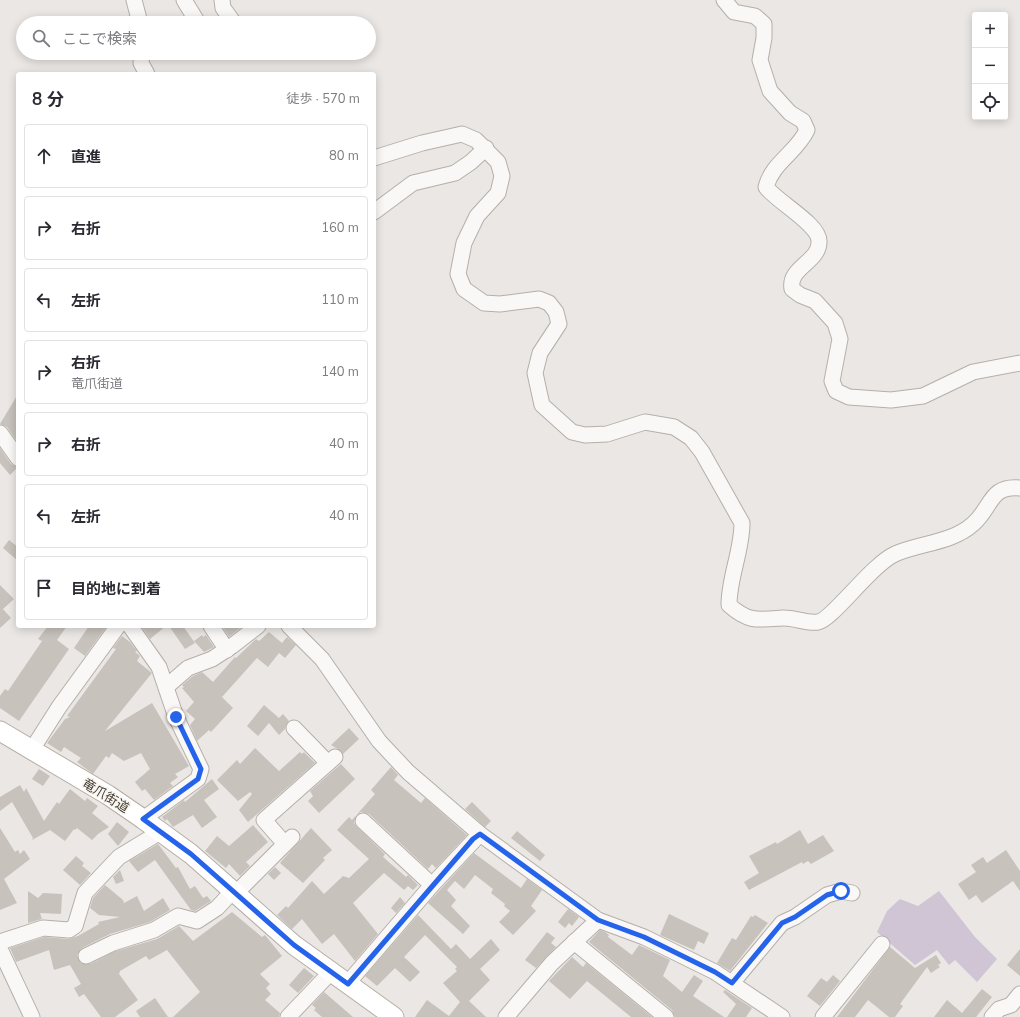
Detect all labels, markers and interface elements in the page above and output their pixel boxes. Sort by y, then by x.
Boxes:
map controls [972,12,1008,120]
button: + [972,12,1008,48]
search box [16,16,376,60]
icon: search [30,27,52,49]
text: ここで検索 [62,29,137,49]
button: − [972,48,1008,84]
button: locate [972,84,1008,120]
text: 8 分 [32,88,64,111]
text: 徒歩 · 570 m [286,90,360,108]
icon: ahead [33,145,55,167]
text: 直進 [71,147,101,167]
text: 80 m [329,147,359,165]
icon: right [33,217,55,239]
text: 右折 [71,219,101,239]
text: 160 m [321,219,359,237]
icon: left [33,289,55,311]
text: 左折 [71,291,101,311]
text: 110 m [321,291,359,309]
text: 右折 [71,353,101,373]
icon: right [33,361,55,383]
text: 140 m [321,363,359,381]
text: 竜爪街道 [71,375,123,393]
icon: right [33,433,55,455]
text: 右折 [71,435,101,455]
text: 40 m [329,435,359,453]
icon: left [33,505,55,527]
text: 左折 [71,507,101,527]
text: 40 m [329,507,359,525]
icon: arrive [33,577,55,599]
text: 目的地に到着 [71,579,161,599]
route end [167,708,185,726]
street label: 竜爪街道 [79,774,132,817]
route start [832,882,850,900]

